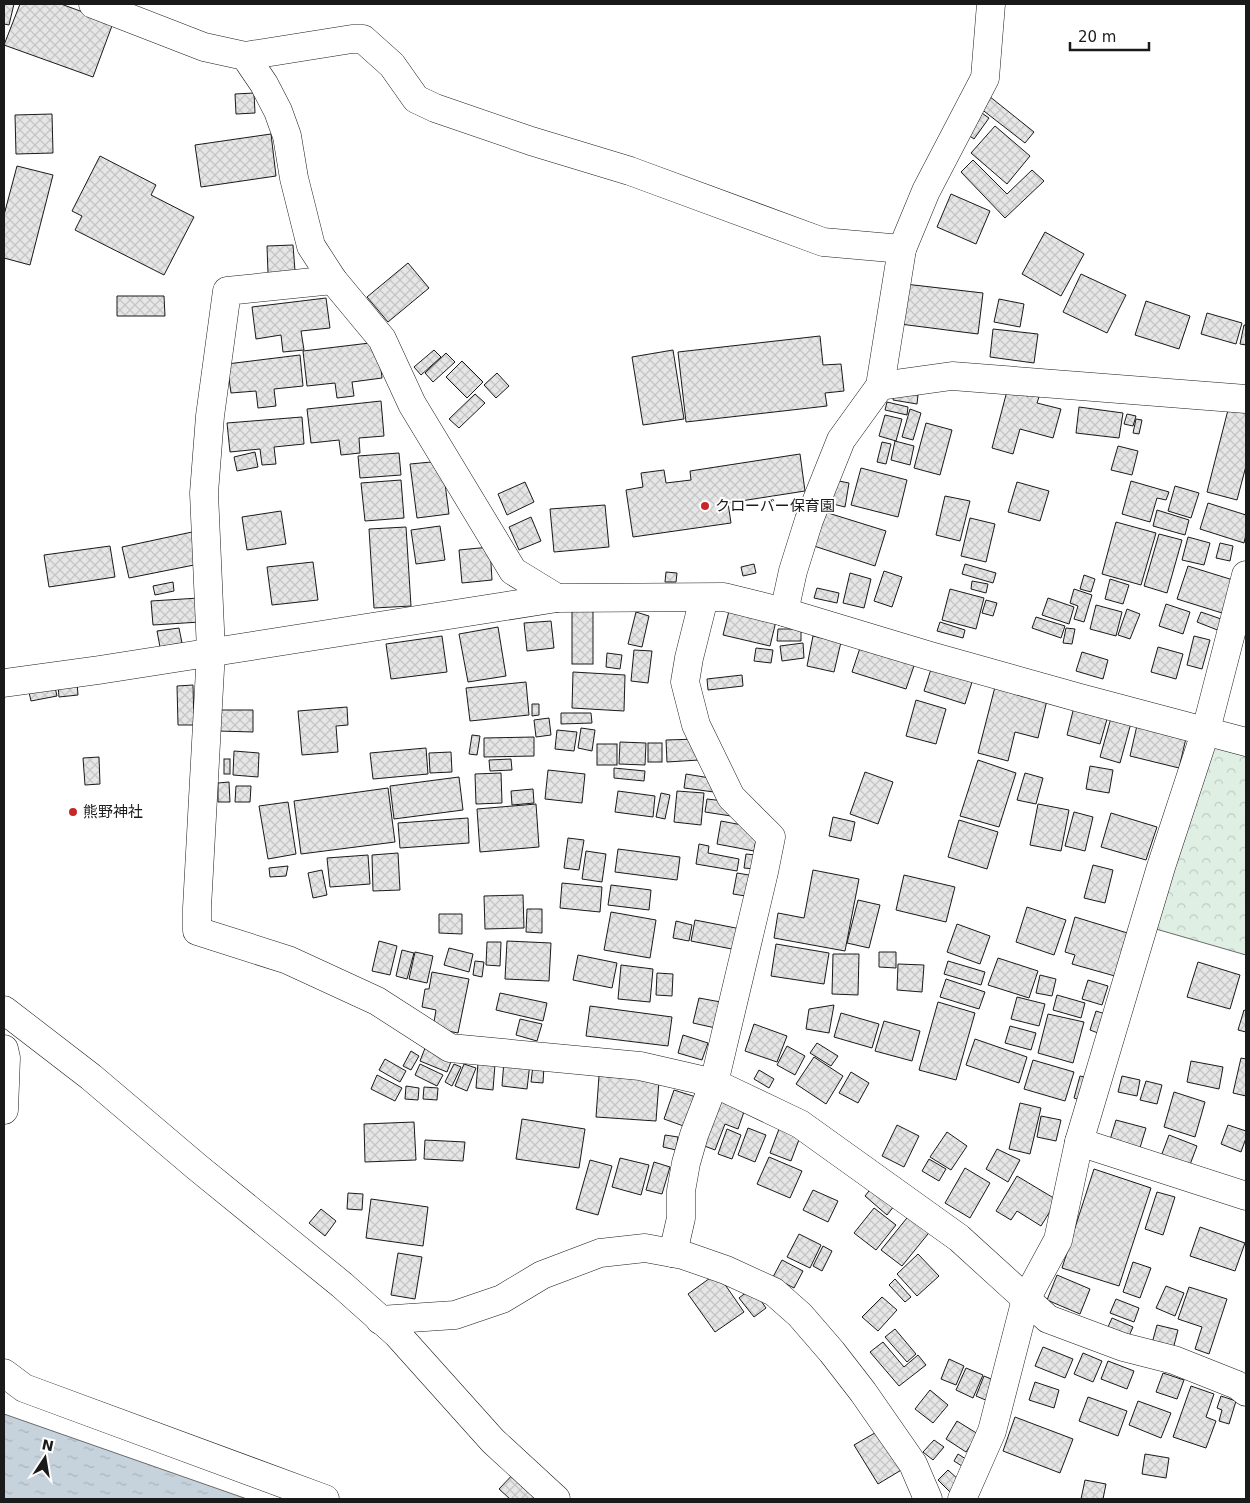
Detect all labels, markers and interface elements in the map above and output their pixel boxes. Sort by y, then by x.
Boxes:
scale bar [1070,20,1149,52]
text: 20 m [1078,28,1116,46]
place label: クローバー保育園 [715,497,835,515]
marker: クローバー保育園 [699,500,711,512]
place label: 熊野神社 [83,803,143,821]
marker: 熊野神社 [67,806,79,818]
north arrow [20,1433,70,1483]
text: N [40,1436,55,1454]

